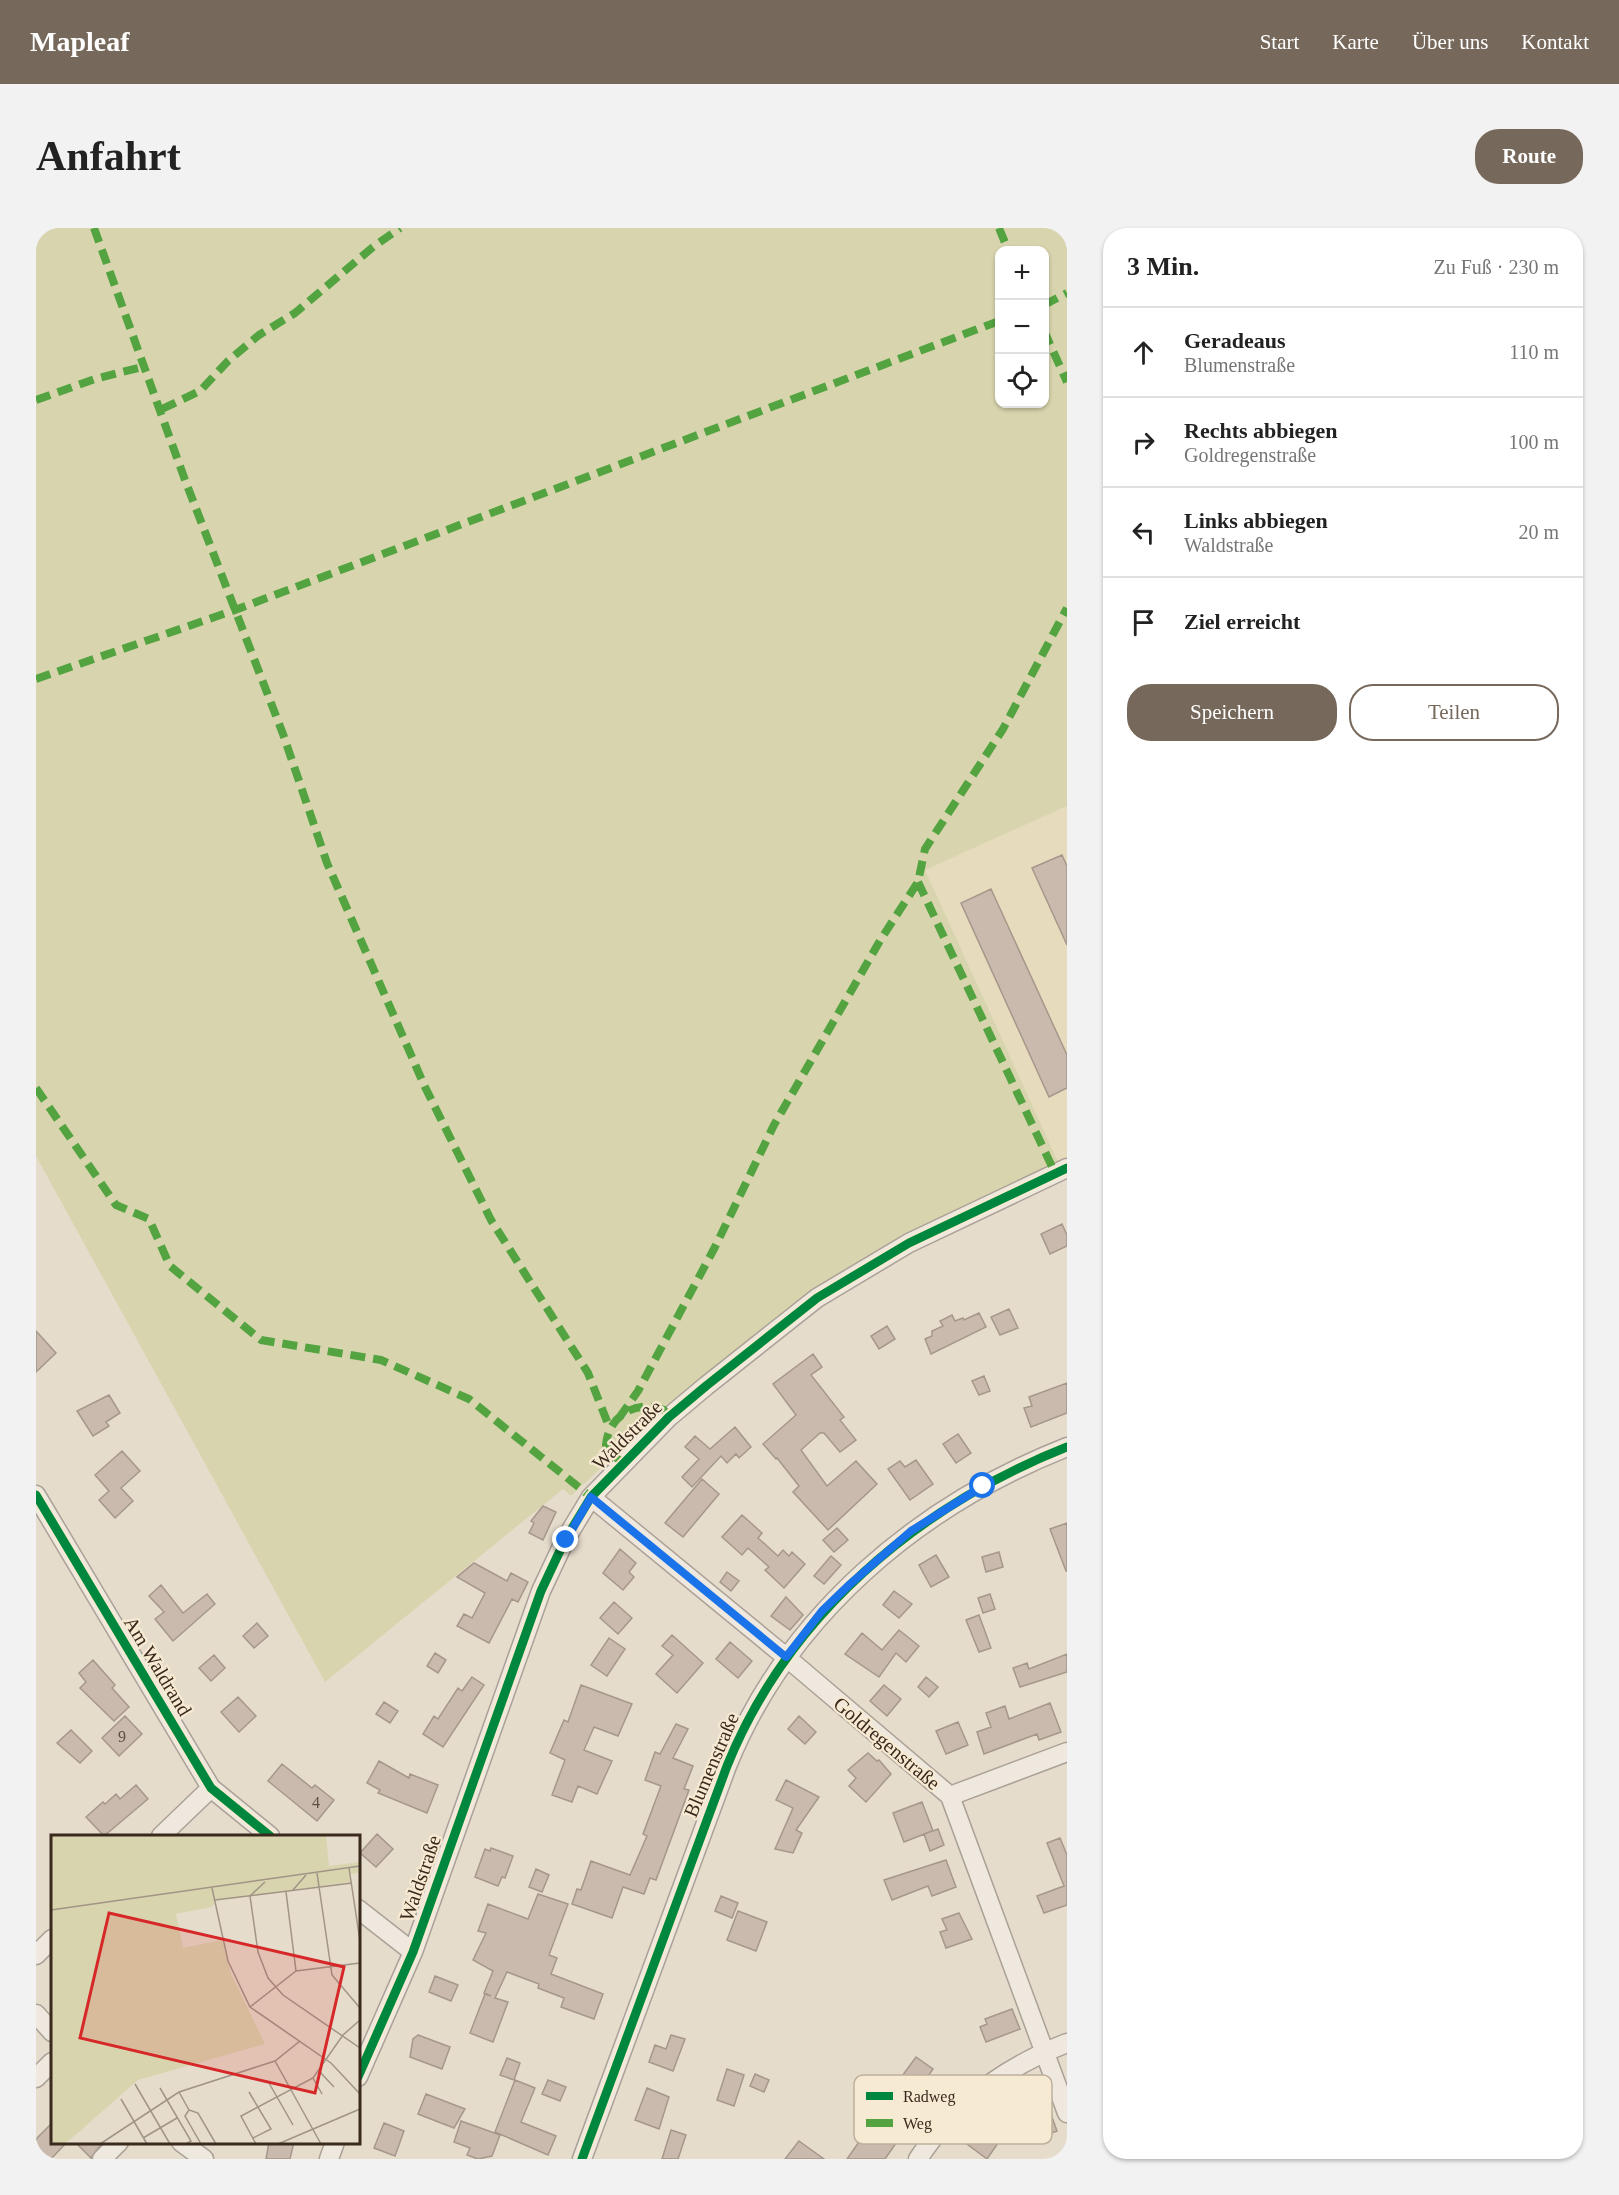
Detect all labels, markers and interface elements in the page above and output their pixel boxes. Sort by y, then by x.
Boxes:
text: Mapleaf [30,26,130,57]
text: Start [1260,30,1299,54]
text: Karte [1332,30,1379,54]
text: Über uns [1412,30,1488,54]
text: Kontakt [1521,30,1589,54]
button: Route [1475,129,1583,184]
text: Anfahrt [36,133,181,179]
map controls [995,246,1049,408]
button: + [995,246,1049,300]
text: 3 Min. [1127,252,1199,281]
text: Zu Fuß · 230 m [1433,256,1559,278]
button: − [995,300,1049,354]
text: Geradeaus [1184,328,1285,353]
icon: ahead [1127,336,1160,369]
text: 110 m [1509,341,1559,363]
button: locate [995,354,1049,408]
text: Blumenstraße [1184,354,1295,376]
text: Rechts abbiegen [1184,418,1337,443]
icon: right [1127,426,1160,459]
text: 100 m [1508,431,1559,453]
text: Goldregenstraße [1184,444,1316,466]
text: Links abbiegen [1184,508,1328,533]
icon: left [1127,516,1160,549]
text: 20 m [1518,521,1559,543]
text: Waldstraße [1184,534,1273,556]
icon: arrive [1127,606,1160,639]
text: Ziel erreicht [1184,609,1300,634]
button: Speichern [1127,684,1337,741]
button: Teilen [1349,684,1559,741]
street label: Waldstraße [588,1396,666,1474]
route start [969,1472,995,1498]
route end [552,1526,578,1552]
street label: Am Waldrand [120,1612,196,1720]
street label: Goldregenstraße [829,1692,945,1795]
street label: Blumenstraße [679,1709,743,1820]
house number: 9 [118,1728,126,1745]
house number: 4 [312,1794,320,1811]
street label: Waldstraße [395,1832,445,1924]
inset map [51,1835,360,2144]
legend [854,2075,1052,2144]
text: Radweg [903,2088,955,2106]
text: Weg [903,2115,932,2133]

